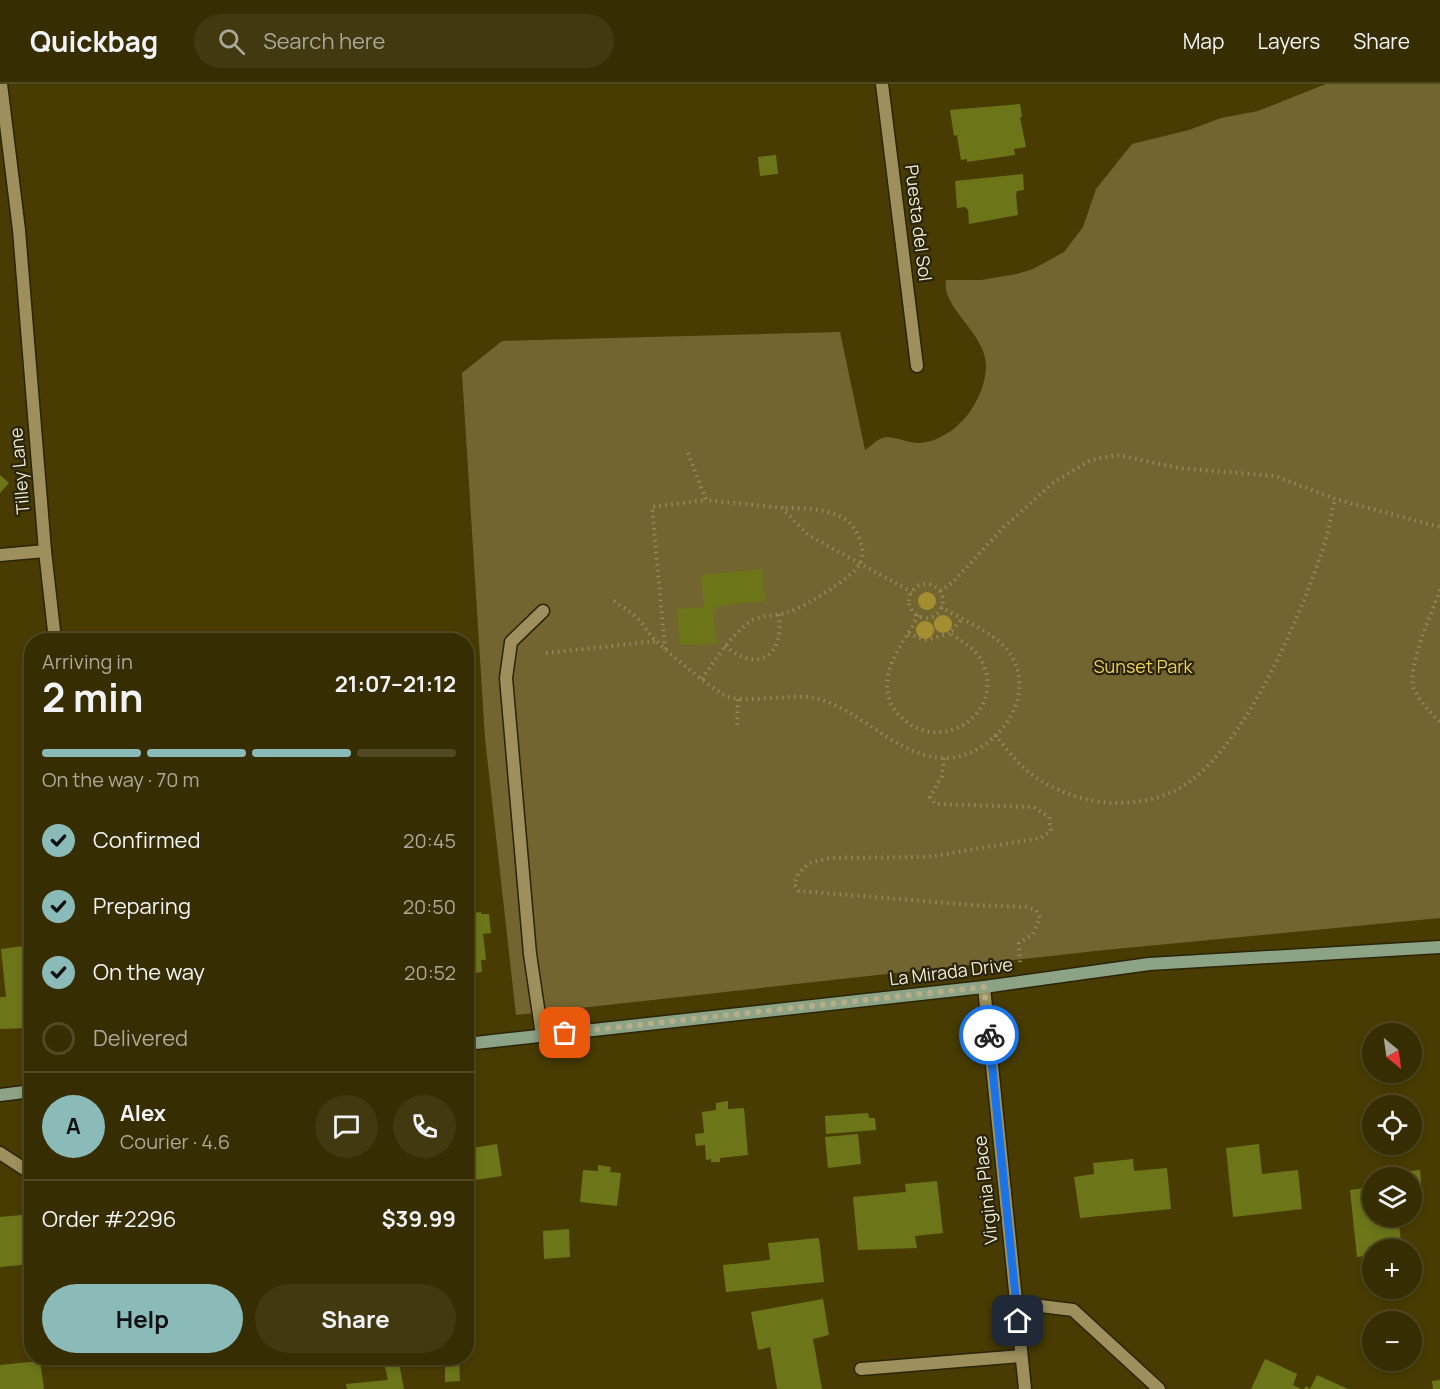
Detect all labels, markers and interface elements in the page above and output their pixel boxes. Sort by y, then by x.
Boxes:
search box [194,14,614,68]
text: Quickbag [30,22,158,60]
icon: search [215,25,248,58]
text: Search here [263,26,385,56]
text: Map [1183,27,1224,55]
text: Layers [1257,27,1320,55]
text: Share [1353,27,1410,55]
street label: Puesta del Sol [900,163,938,283]
street label: Tilley Lane [3,427,35,516]
text: Arriving in [42,648,133,675]
park label: Sunset Park [1093,654,1194,678]
text: 21:07–21:12 [335,669,456,699]
text: 2 min [42,670,143,724]
text: On the way · 70 m [42,766,199,793]
icon: check [42,824,75,857]
text: Confirmed [93,825,201,855]
text: 20:45 [403,827,456,854]
icon: check [42,890,75,923]
text: Preparing [93,891,191,921]
text: 20:50 [403,893,456,920]
street label: La Mirada Drive [888,952,1014,991]
icon: check [42,956,75,989]
text: On the way [93,957,205,987]
text: 20:52 [404,959,456,986]
courier [959,1005,1019,1065]
pin [539,1007,590,1058]
icon: bag [548,1016,581,1049]
icon: bike [973,1019,1006,1052]
text: Delivered [93,1023,188,1053]
north arrow [1362,1023,1422,1083]
map controls [1362,1023,1422,1371]
button: chat [315,1095,378,1158]
button: phone [393,1095,456,1158]
button: locate [1362,1095,1422,1155]
text: Alex [120,1098,166,1128]
text: A [66,1111,81,1141]
text: Courier · 4.6 [120,1128,230,1155]
street label: Virginia Place [967,1134,1003,1246]
button: layers [1362,1167,1422,1227]
text: Order #2296 [42,1204,177,1234]
text: $39.99 [382,1204,456,1234]
button: + [1362,1239,1422,1299]
button: Help [42,1284,243,1353]
button: Share [255,1284,456,1353]
pin [992,1295,1043,1346]
icon: home [1001,1304,1034,1337]
button: − [1362,1311,1422,1371]

